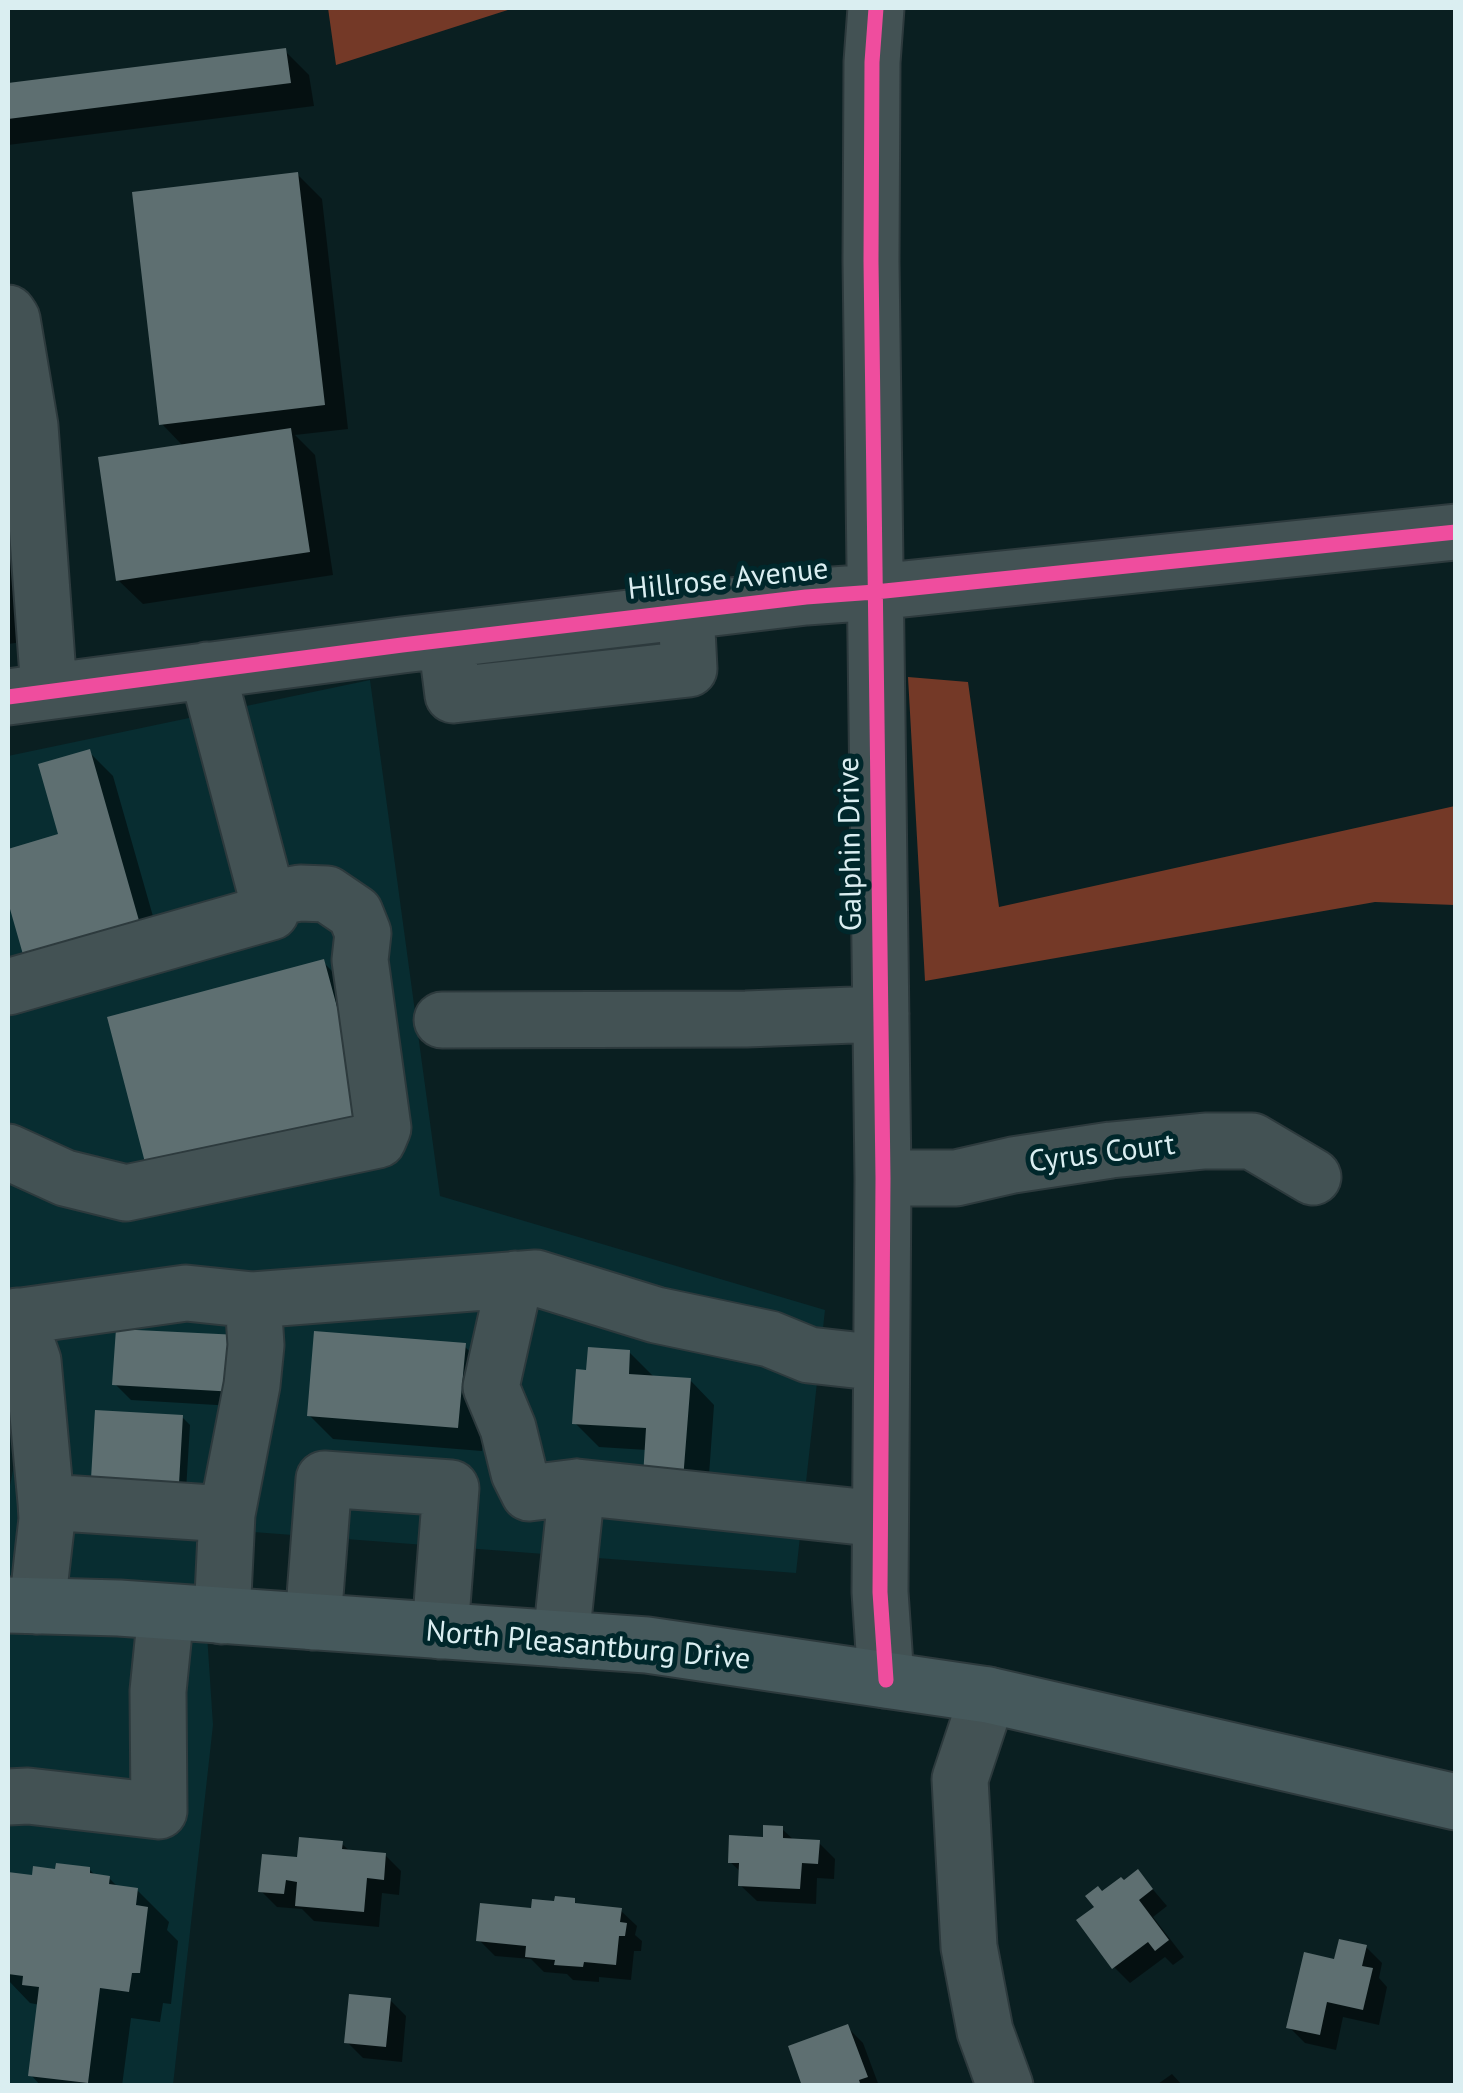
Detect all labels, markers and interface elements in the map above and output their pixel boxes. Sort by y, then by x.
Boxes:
street label: Hillrose Avenue [626,552,830,608]
street label: Galphin Drive [831,757,871,931]
street label: Cyrus Court [1027,1127,1177,1181]
street label: North Pleasantburg Drive [424,1614,752,1678]

